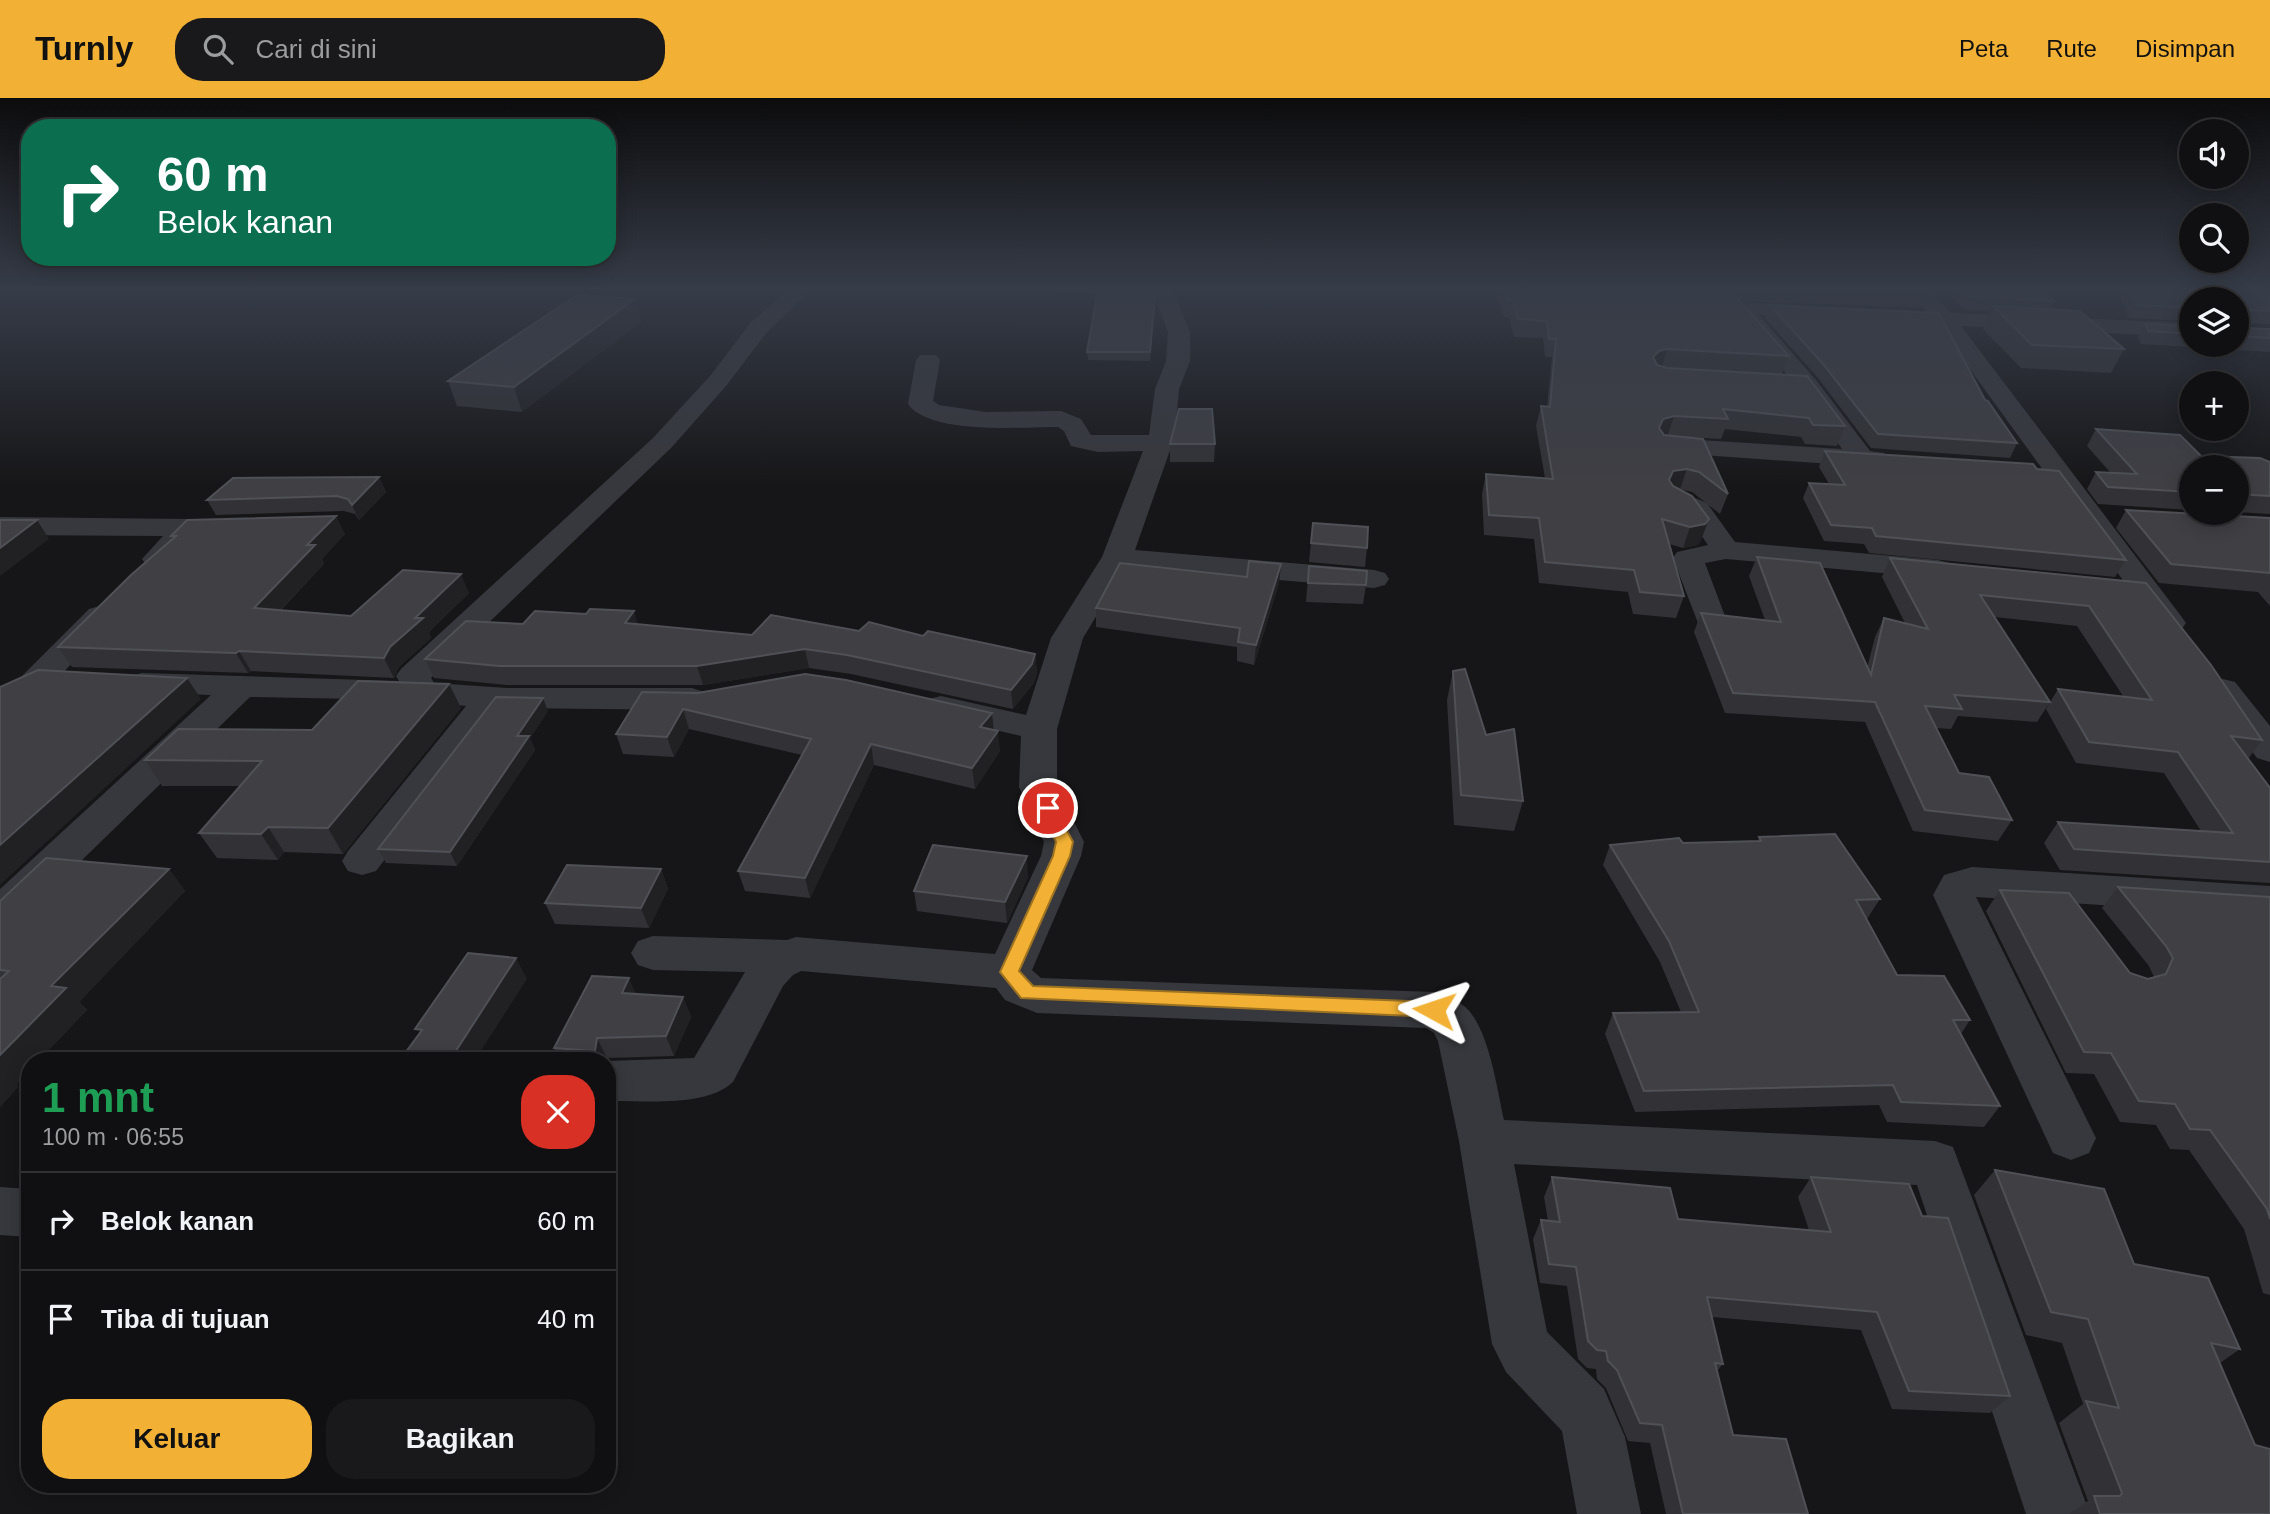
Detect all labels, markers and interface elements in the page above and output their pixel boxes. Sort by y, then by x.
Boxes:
search box [175,18,665,81]
text: Turnly [35,30,133,67]
icon: search [199,30,237,68]
text: Cari di sini [255,34,377,64]
text: Peta [1959,35,2008,62]
text: Rute [2046,35,2097,62]
text: Disimpan [2135,35,2235,62]
map controls [2179,119,2249,525]
button: sound [2179,119,2249,189]
icon: right [42,147,133,238]
text: 60 m [157,147,269,201]
button: search [2179,203,2249,273]
text: Belok kanan [157,204,333,240]
button: layers [2179,287,2249,357]
button: + [2179,371,2249,441]
button: − [2179,455,2249,525]
pin [1018,778,1078,838]
icon: arrive [1029,789,1067,827]
position arrow [1397,973,1471,1047]
text: 1 mnt [42,1074,154,1121]
button: close [521,1075,595,1149]
text: 100 m · 06:55 [42,1124,184,1150]
icon: right [42,1202,80,1240]
text: Belok kanan [101,1206,254,1236]
text: 60 m [537,1206,595,1236]
icon: arrive [42,1300,80,1338]
text: Tiba di tujuan [101,1304,270,1334]
text: 40 m [537,1304,595,1334]
button: Keluar [42,1399,312,1479]
button: Bagikan [326,1399,595,1479]

